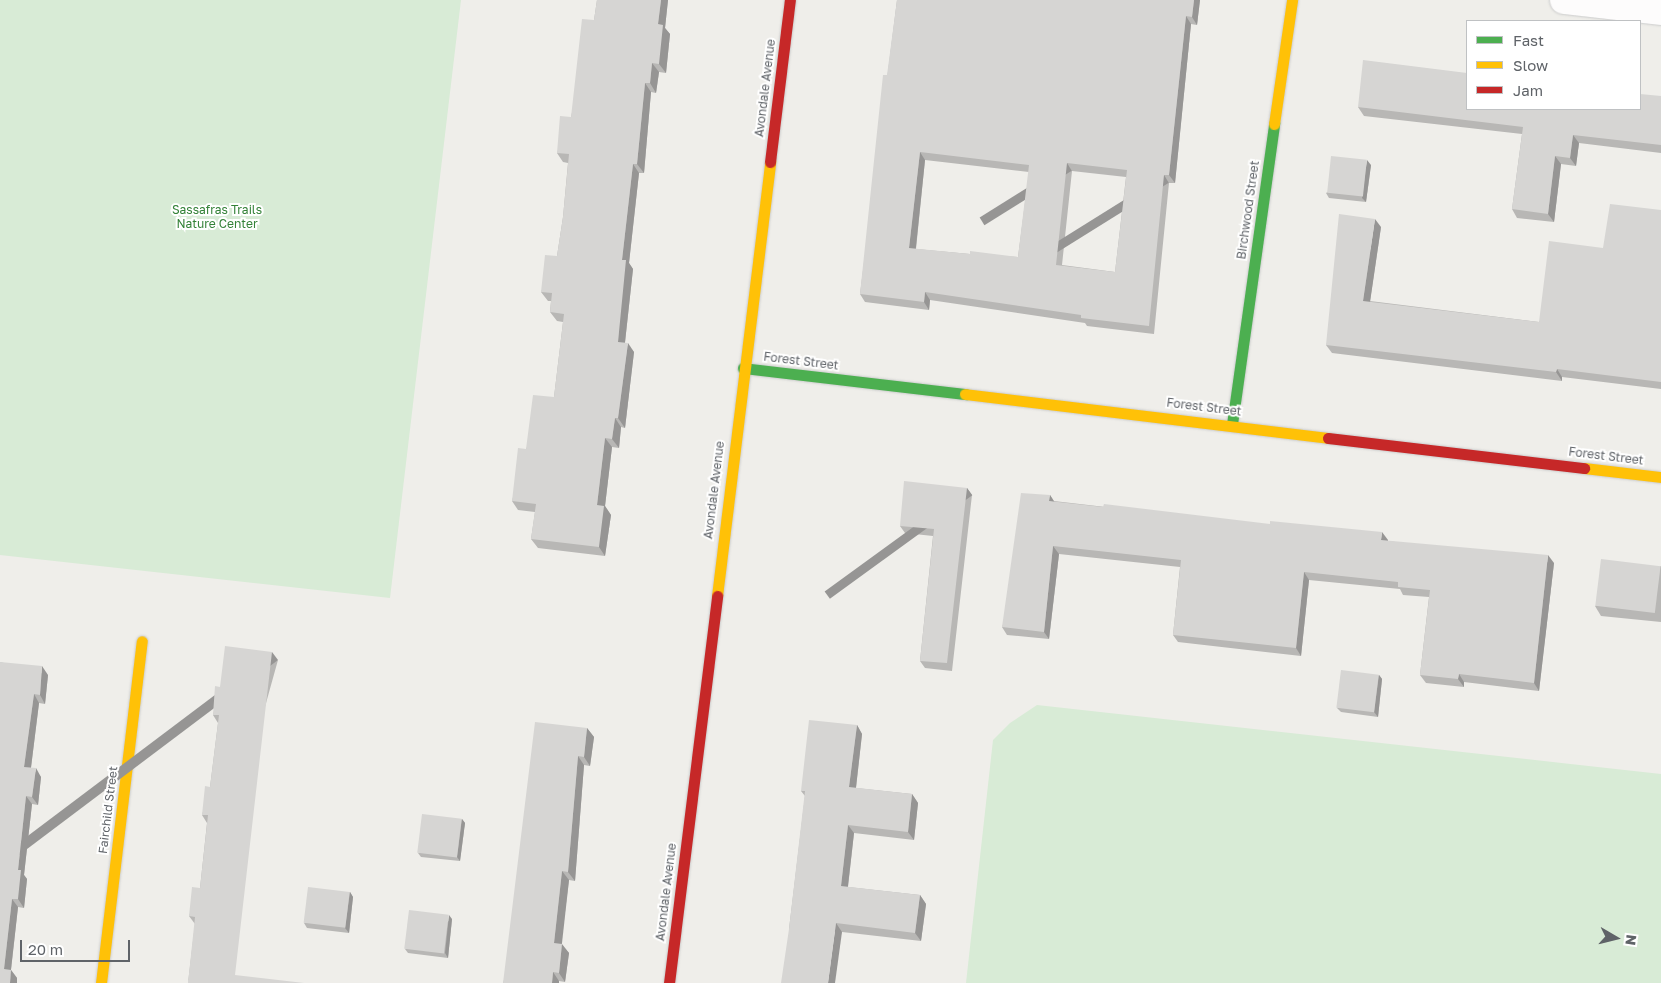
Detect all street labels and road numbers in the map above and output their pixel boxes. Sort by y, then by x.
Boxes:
street label: Avondale Avenue [752,38,778,138]
street label: Birchwood Street [1234,160,1262,260]
street label: Forest Street [763,349,839,373]
street label: Forest Street [1166,395,1242,419]
street label: Avondale Avenue [701,440,727,540]
street label: Forest Street [1568,444,1644,468]
street label: Fairchild Street [95,765,121,855]
street label: Avondale Avenue [653,842,679,942]

